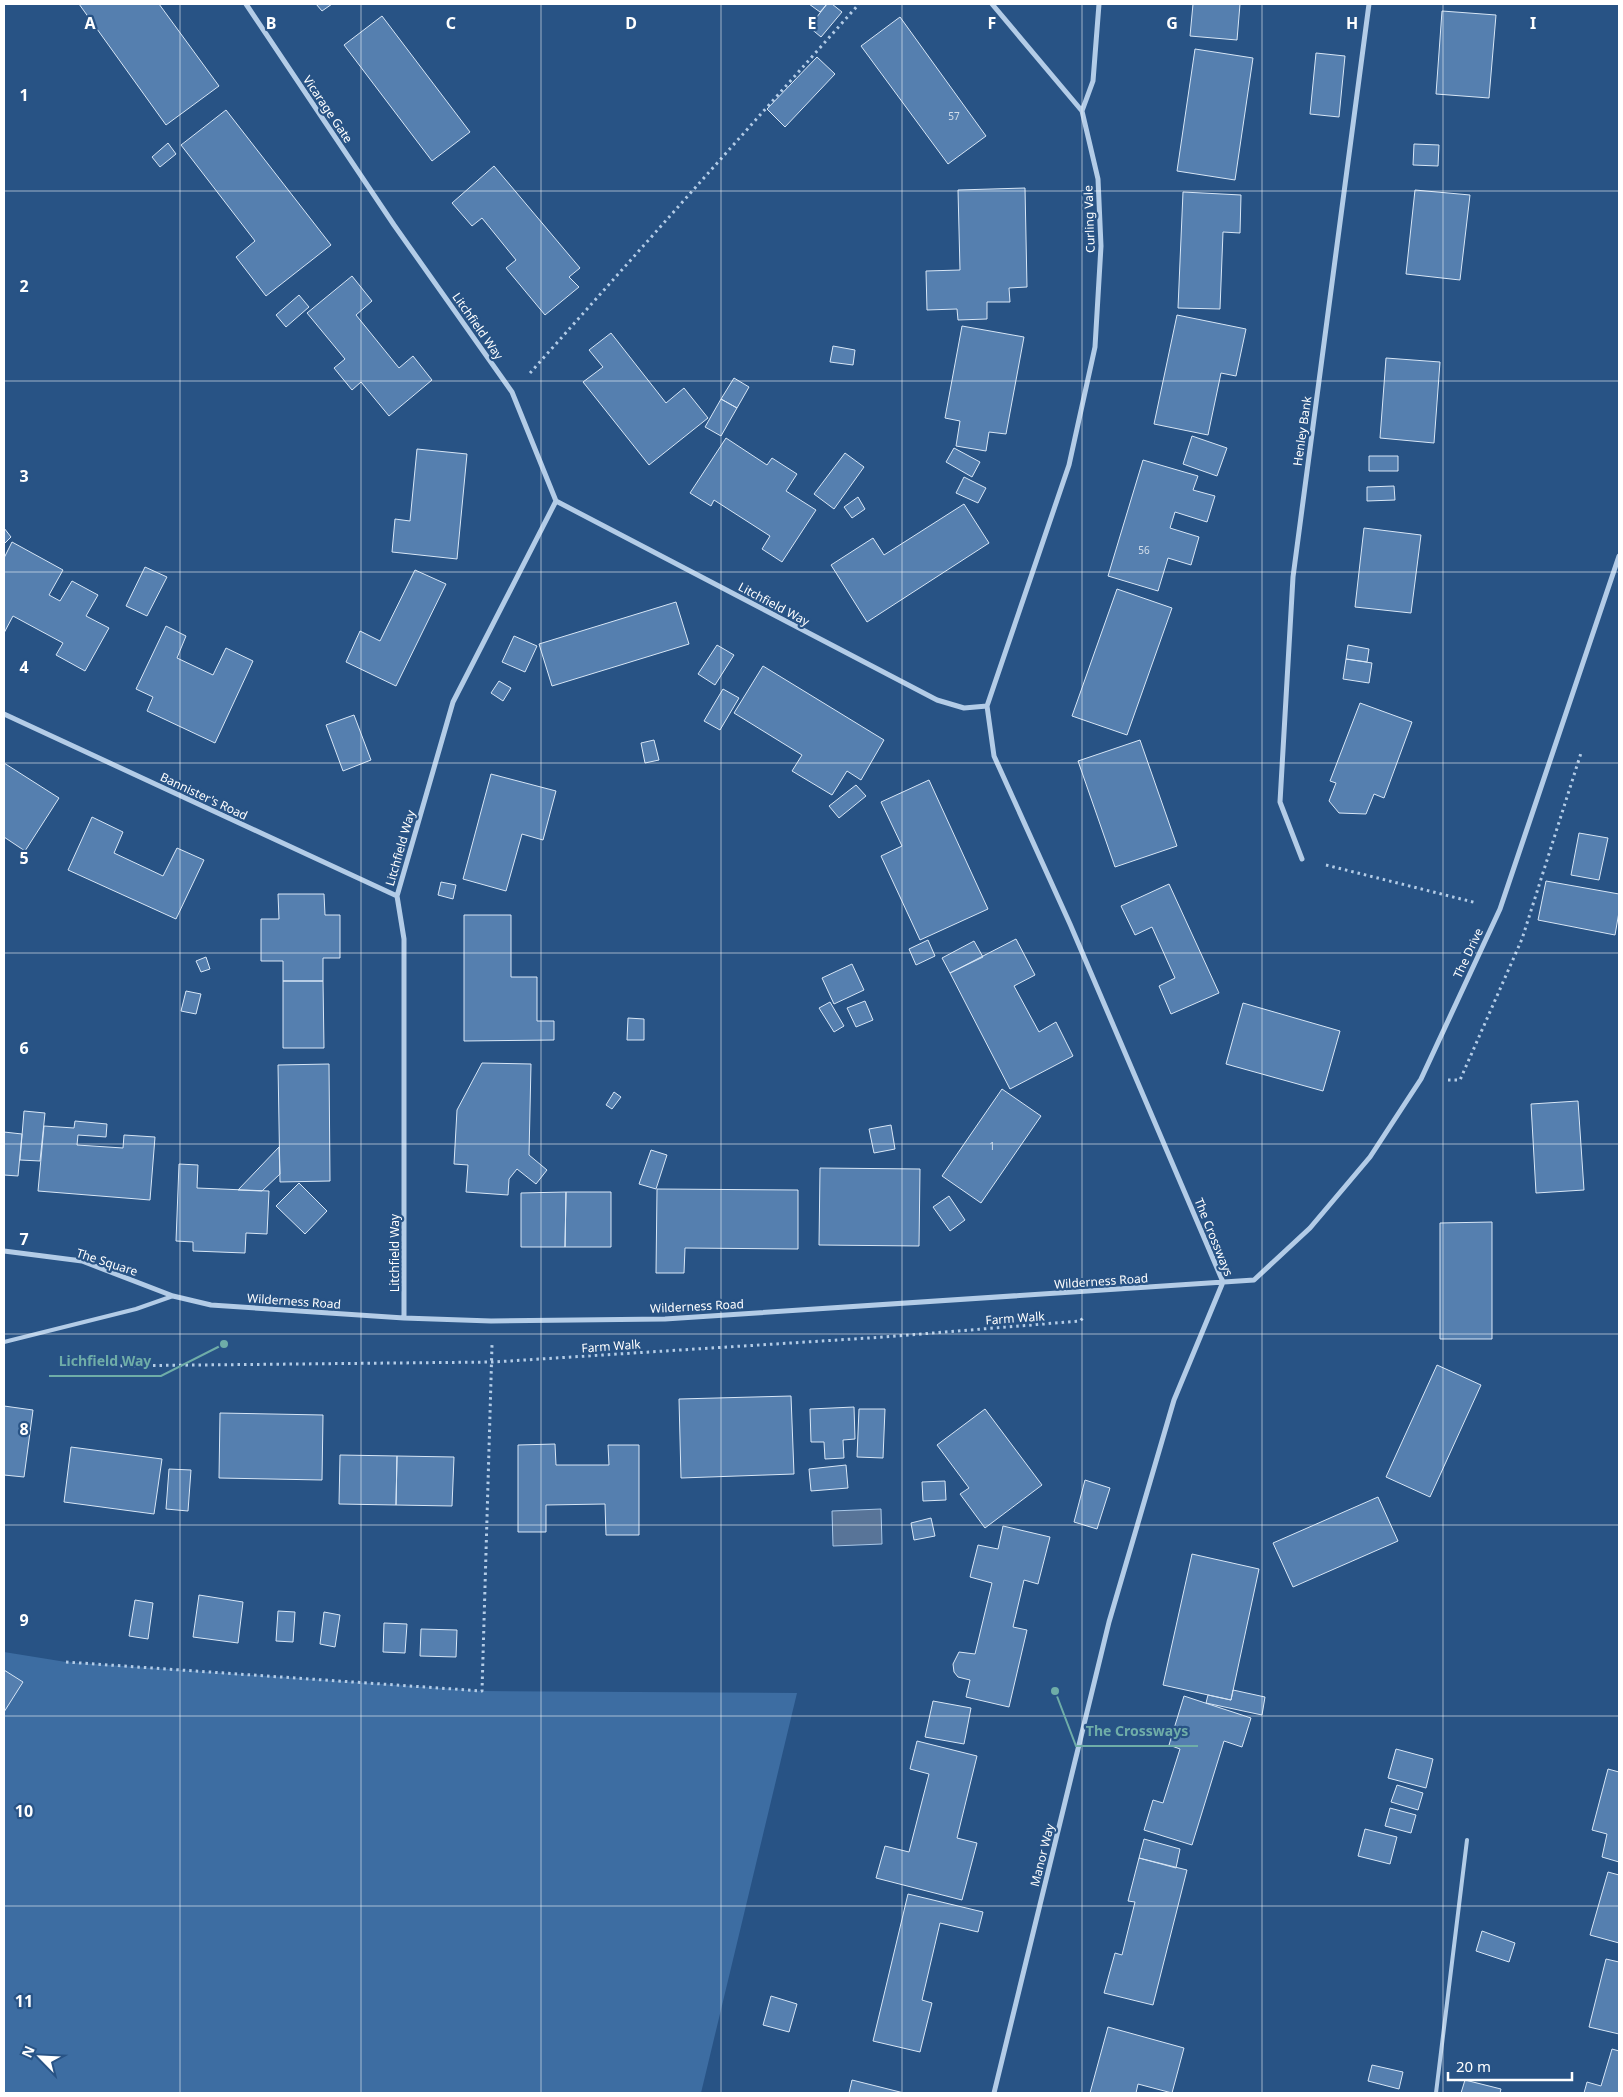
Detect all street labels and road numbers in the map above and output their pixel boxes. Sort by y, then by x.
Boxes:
street label: Vicarage Gate [299,72,357,146]
street label: Curling Vale [1079,185,1099,253]
street label: Litchfield Way [449,289,508,364]
street label: Henley Bank [1289,394,1315,467]
street label: Litchfield Way [735,578,813,630]
street label: Bannister's Road [157,768,251,824]
street label: Litchfield Way [381,807,419,888]
street label: The Drive [1449,925,1487,981]
street label: The Crossways [1191,1195,1238,1279]
street label: Litchfield Way [386,1213,403,1292]
street label: The Square [74,1244,140,1280]
street label: Wilderness Road [1053,1269,1149,1293]
street label: Wilderness Road [246,1289,342,1313]
street label: Wilderness Road [650,1295,744,1317]
street label: Farm Walk [985,1307,1046,1329]
street label: Farm Walk [581,1335,642,1357]
street label: Manor Way [1026,1821,1058,1888]

